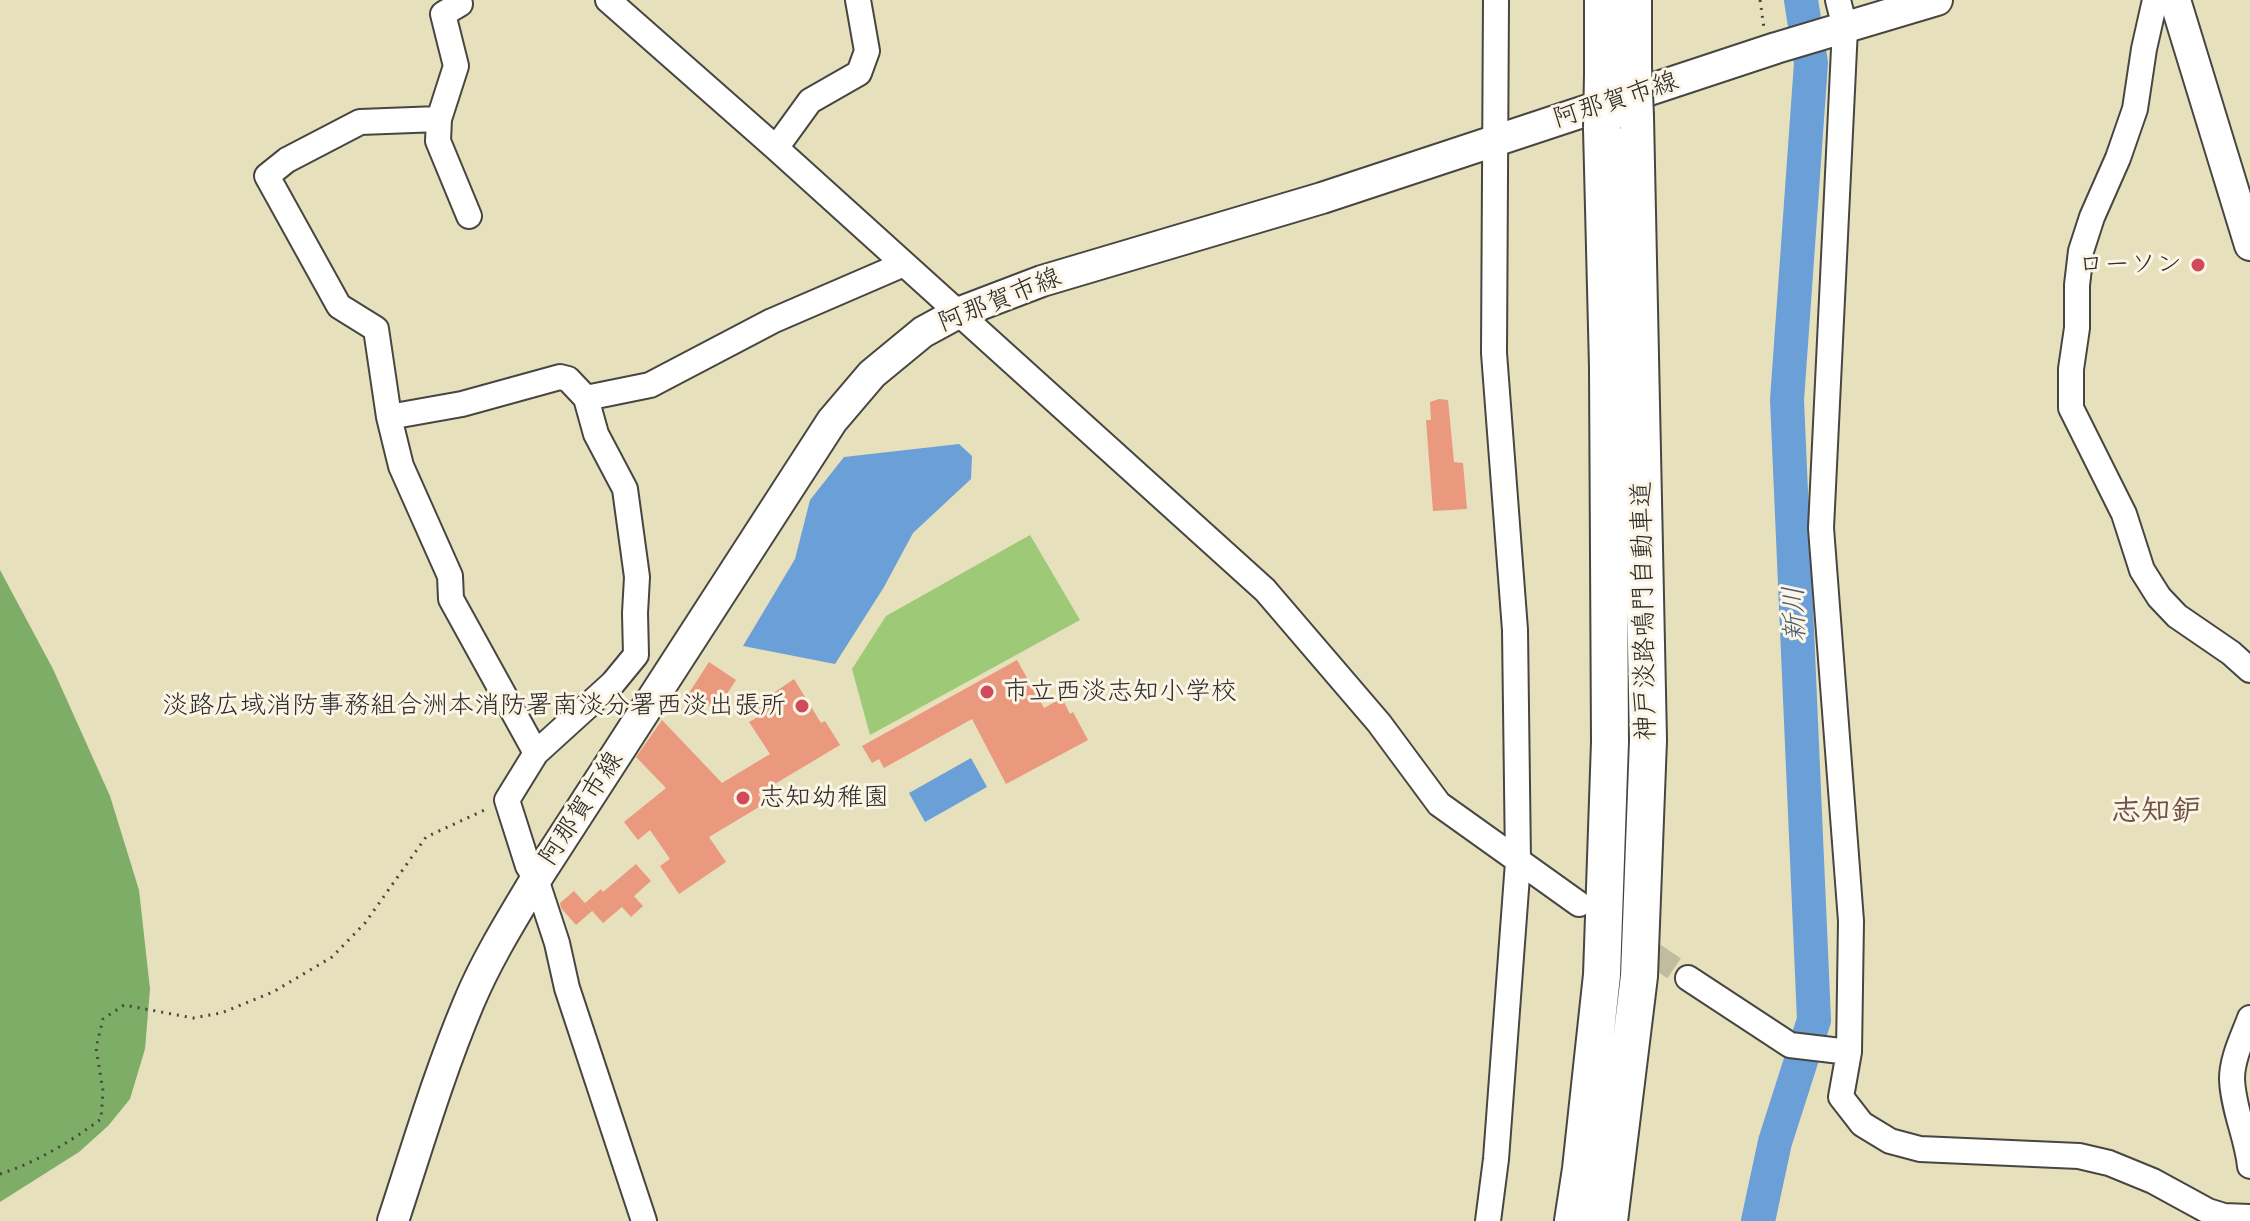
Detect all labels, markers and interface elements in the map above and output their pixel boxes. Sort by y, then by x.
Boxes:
street label: 阿那賀市線 [1549,66,1683,136]
place label: ローソン [2078,249,2182,281]
marker: ローソン [2189,256,2207,274]
street label: 阿那賀市線 [934,262,1066,340]
street label: 神戸淡路鳴門自動車道 [1627,481,1663,741]
water label: 新川 [1778,585,1814,643]
place label: 市立西淡志知小学校 [1003,676,1237,708]
marker: 市立西淡志知小学校 [978,683,996,701]
place label: 淡路広域消防事務組合洲本消防署南淡分署西淡出張所 [162,690,786,722]
marker: 淡路広域消防事務組合洲本消防署南淡分署西淡出張所 [793,697,811,715]
street label: 阿那賀市線 [534,746,630,872]
place label: 志知幼稚園 [759,782,889,814]
marker: 志知幼稚園 [734,789,752,807]
district label: 志知鈩 [2111,794,2201,830]

